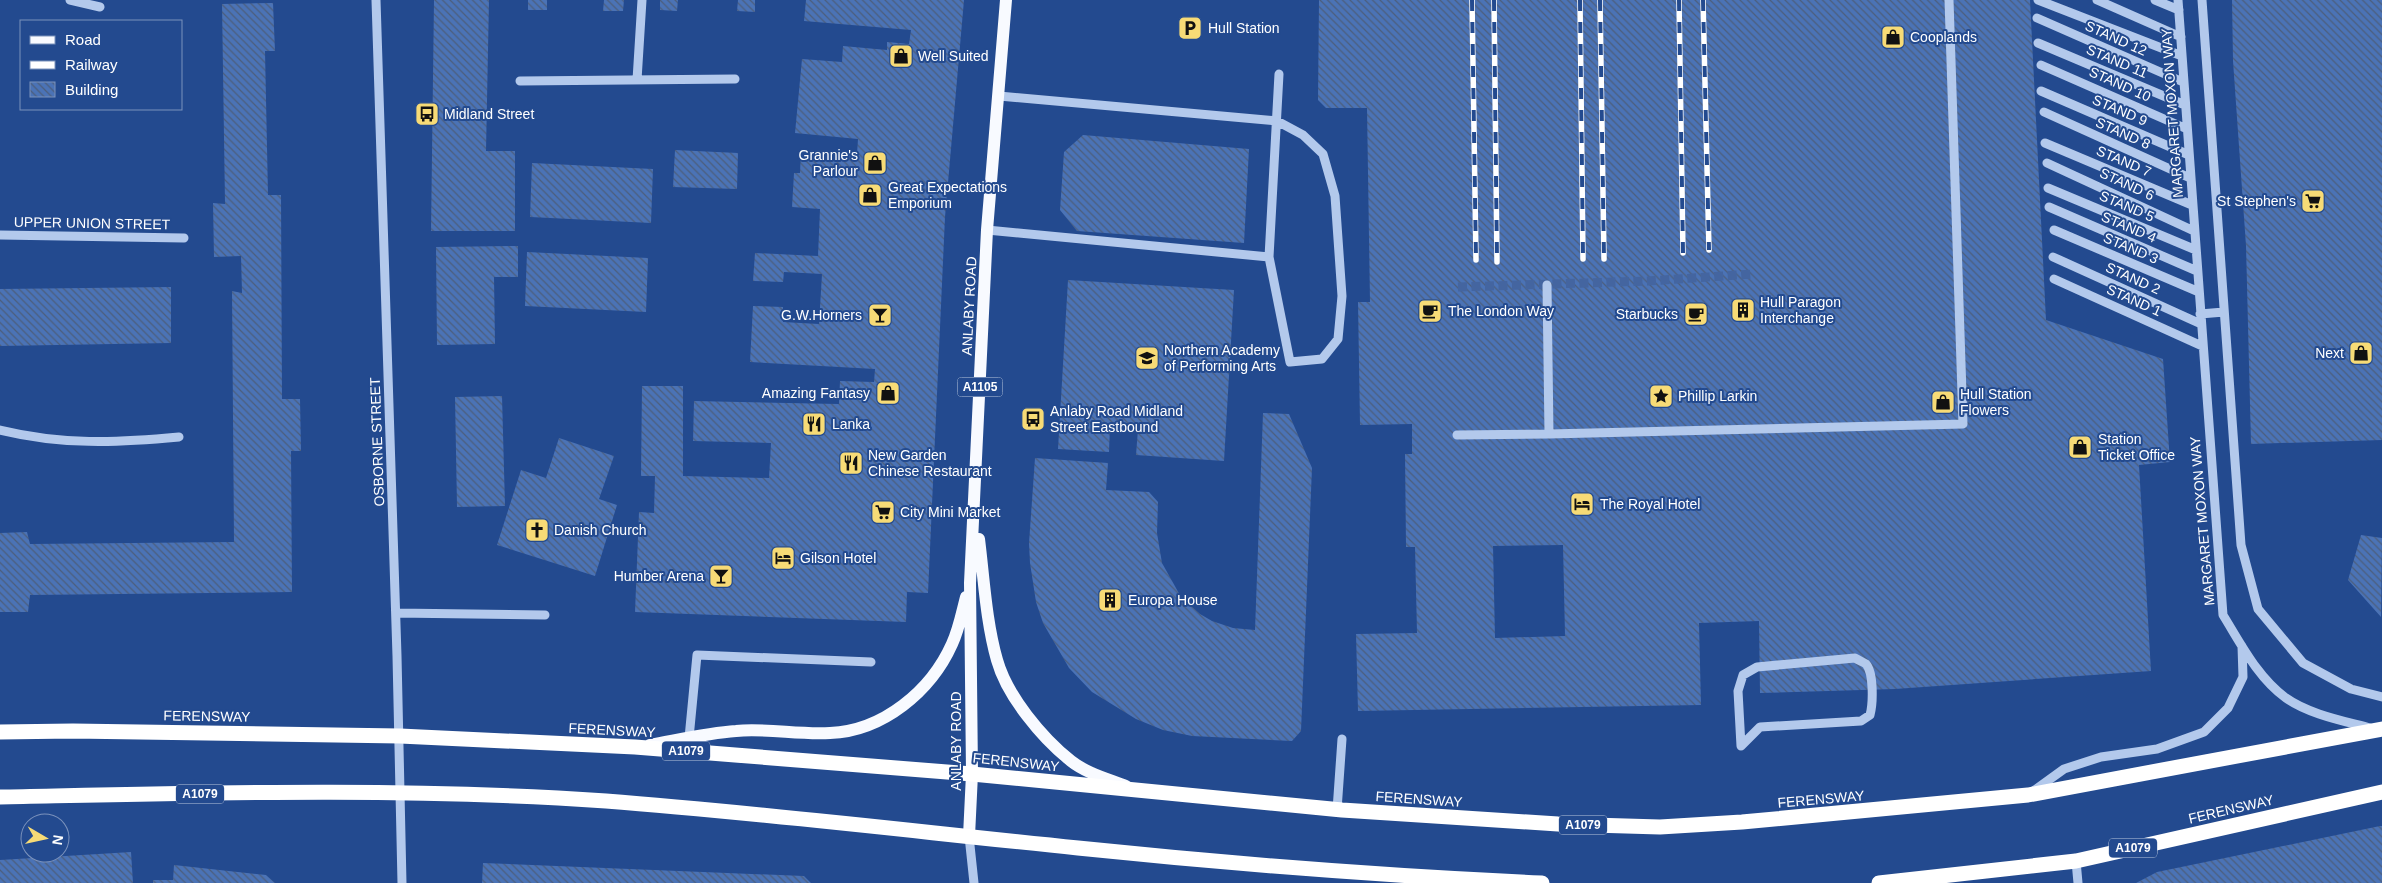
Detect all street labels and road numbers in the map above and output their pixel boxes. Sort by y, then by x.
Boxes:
street label: STAND 12 [2083,17,2150,59]
street label: MARGARET MOXON WAY [2158,27,2186,198]
street label: STAND 11 [2084,41,2150,81]
street label: STAND 10 [2087,63,2154,105]
street label: STAND 9 [2090,91,2150,129]
street label: STAND 8 [2093,114,2153,152]
street label: STAND 7 [2094,142,2154,180]
street label: STAND 6 [2097,164,2157,204]
street label: STAND 5 [2097,187,2157,225]
street label: STAND 4 [2099,208,2159,246]
street label: UPPER UNION STREET [14,214,171,232]
street label: STAND 3 [2101,229,2161,267]
street label: ANLABY ROAD [958,256,980,356]
street label: STAND 2 [2103,259,2163,297]
street label: STAND 1 [2104,281,2164,319]
street label: OSBORNE STREET [367,377,387,507]
road number: A1105 [958,378,1002,397]
street label: MARGARET MOXON WAY [2187,435,2217,606]
street label: ANLABY ROAD [948,691,964,791]
street label: FERENSWAY [163,707,251,725]
street label: FERENSWAY [568,720,657,740]
road number: A1079 [662,741,710,760]
street label: FERENSWAY [972,749,1061,775]
road number: A1079 [176,784,224,804]
street label: FERENSWAY [1777,787,1866,811]
street label: FERENSWAY [1375,788,1464,810]
street label: FERENSWAY [2187,791,2276,827]
road number: A1079 [1559,816,1607,834]
road number: A1079 [2109,838,2157,858]

